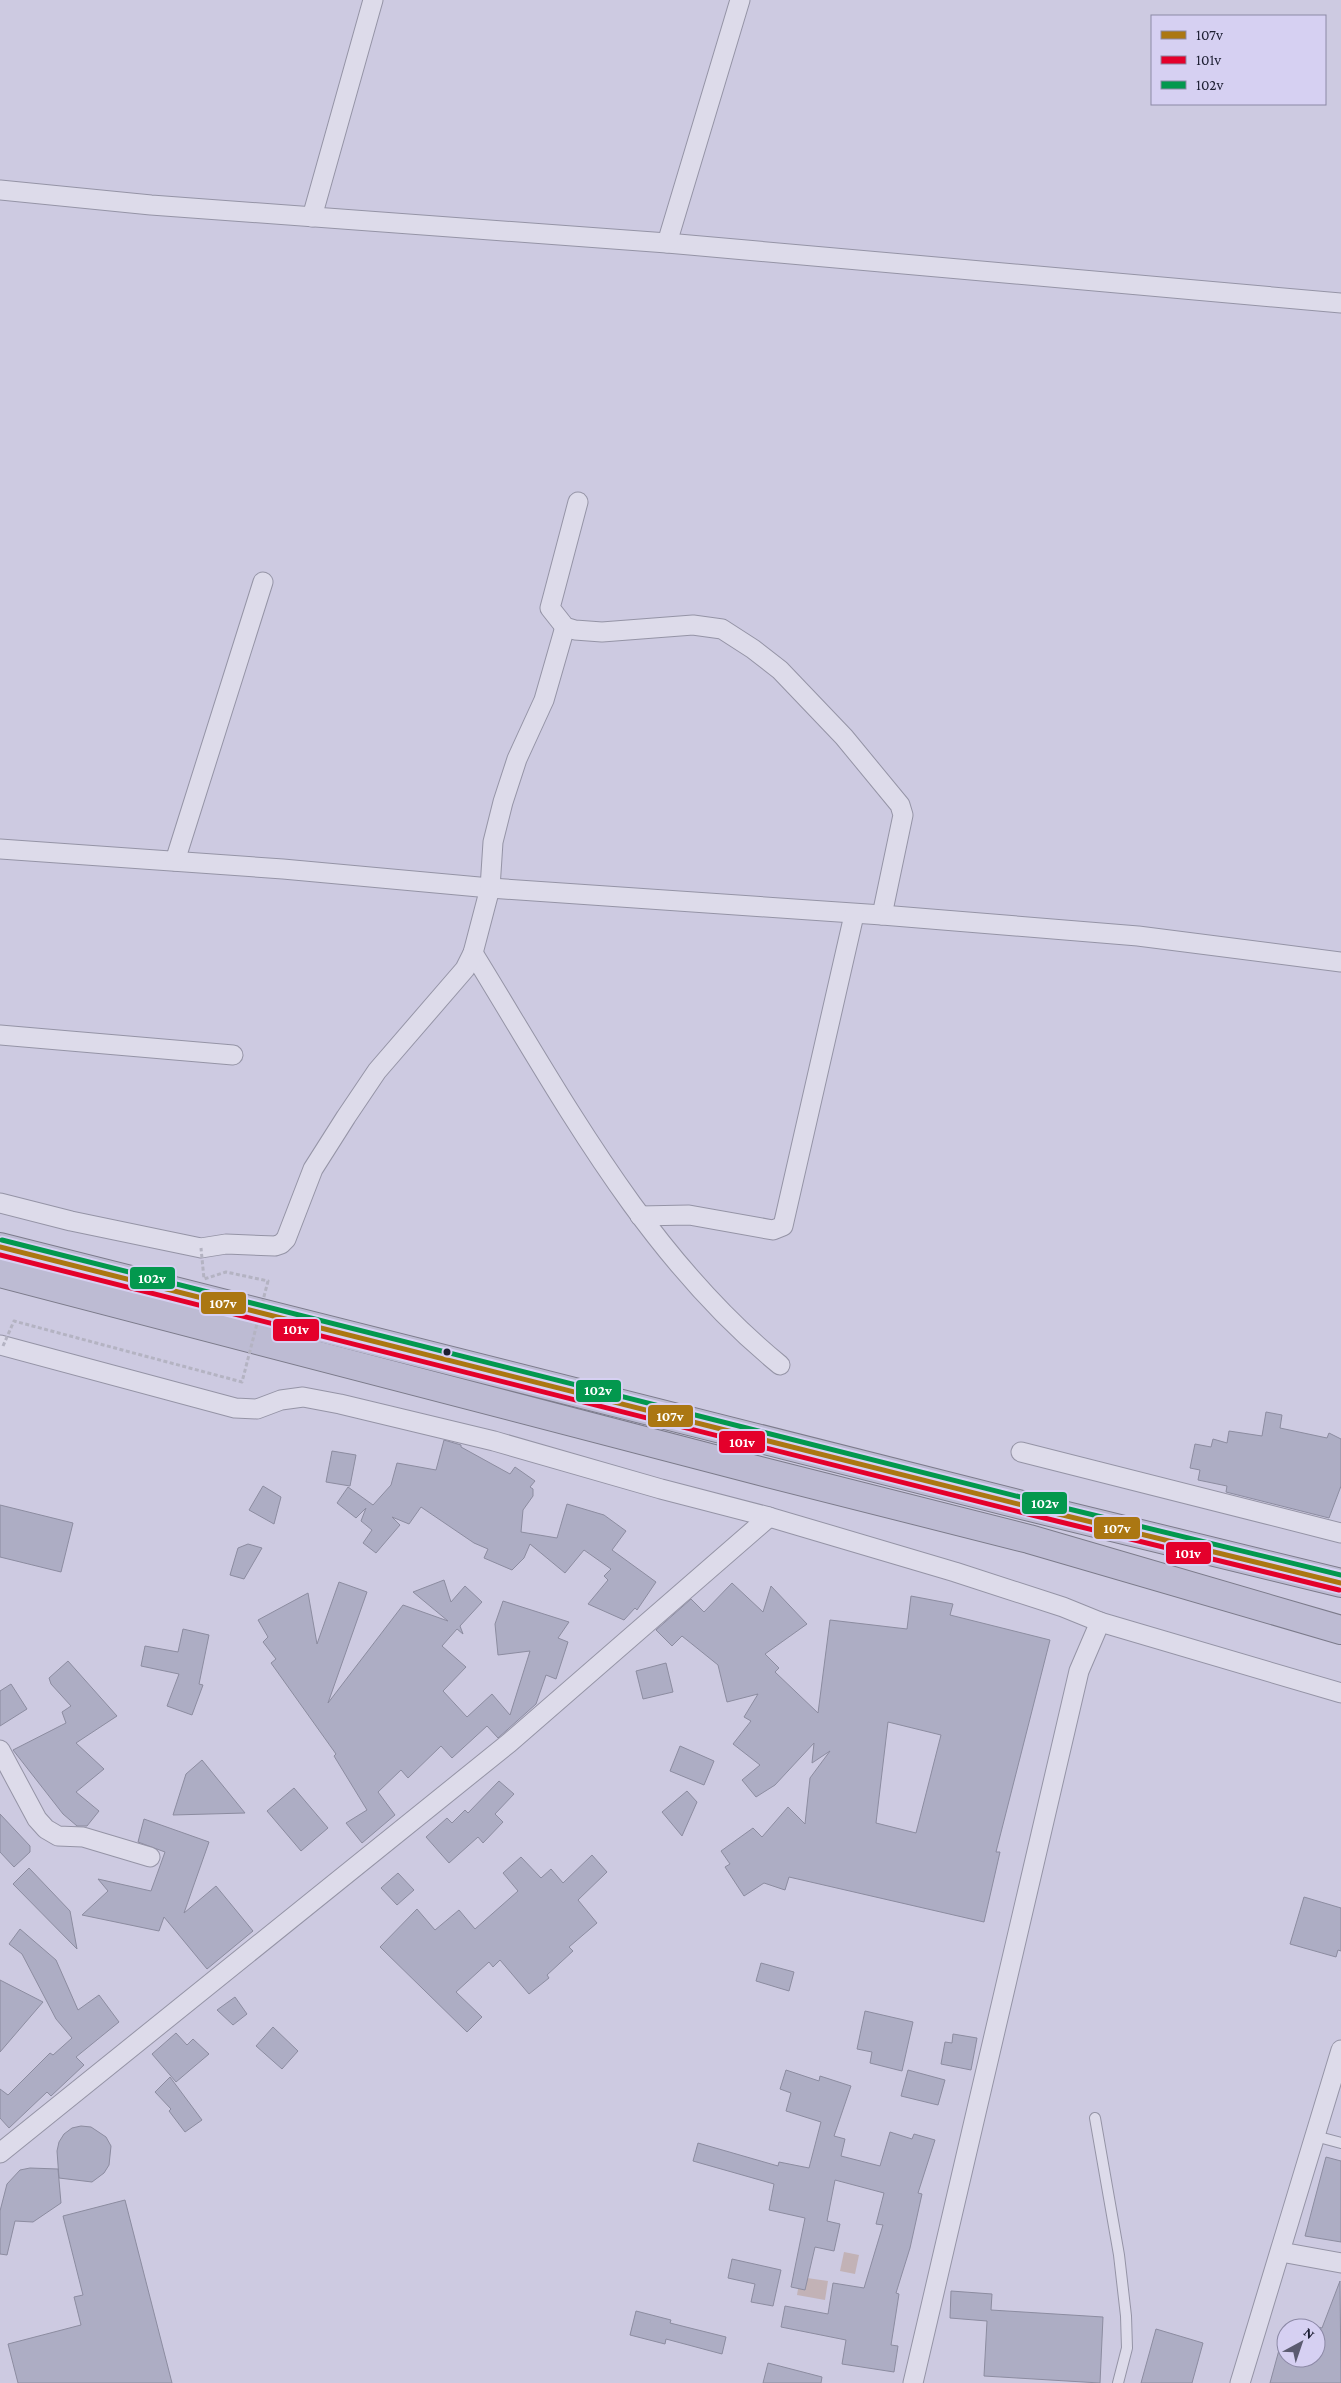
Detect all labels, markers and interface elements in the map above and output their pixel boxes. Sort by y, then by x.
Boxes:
legend [1151,15,1326,105]
text: 107v [1196,27,1223,43]
text: 101v [1196,52,1221,68]
text: 102v [1196,77,1223,93]
line badge: 102v [129,1266,176,1290]
text: 102v [138,1270,166,1286]
line badge: 107v [200,1291,247,1315]
text: 107v [210,1295,237,1311]
line badge: 101v [272,1318,320,1342]
text: 101v [283,1321,309,1337]
unlabelled marker [442,1347,452,1357]
line badge: 102v [575,1379,622,1403]
text: 102v [584,1382,612,1398]
line badge: 107v [647,1404,694,1428]
text: 107v [657,1408,684,1424]
line badge: 101v [718,1430,766,1454]
text: 101v [729,1434,755,1450]
line badge: 102v [1021,1491,1068,1515]
text: 102v [1031,1495,1059,1511]
line badge: 107v [1093,1516,1141,1540]
text: 107v [1104,1520,1131,1536]
line badge: 101v [1165,1541,1212,1565]
text: 101v [1175,1545,1201,1561]
north arrow [1276,2318,1326,2368]
text: N [1301,2324,1319,2343]

